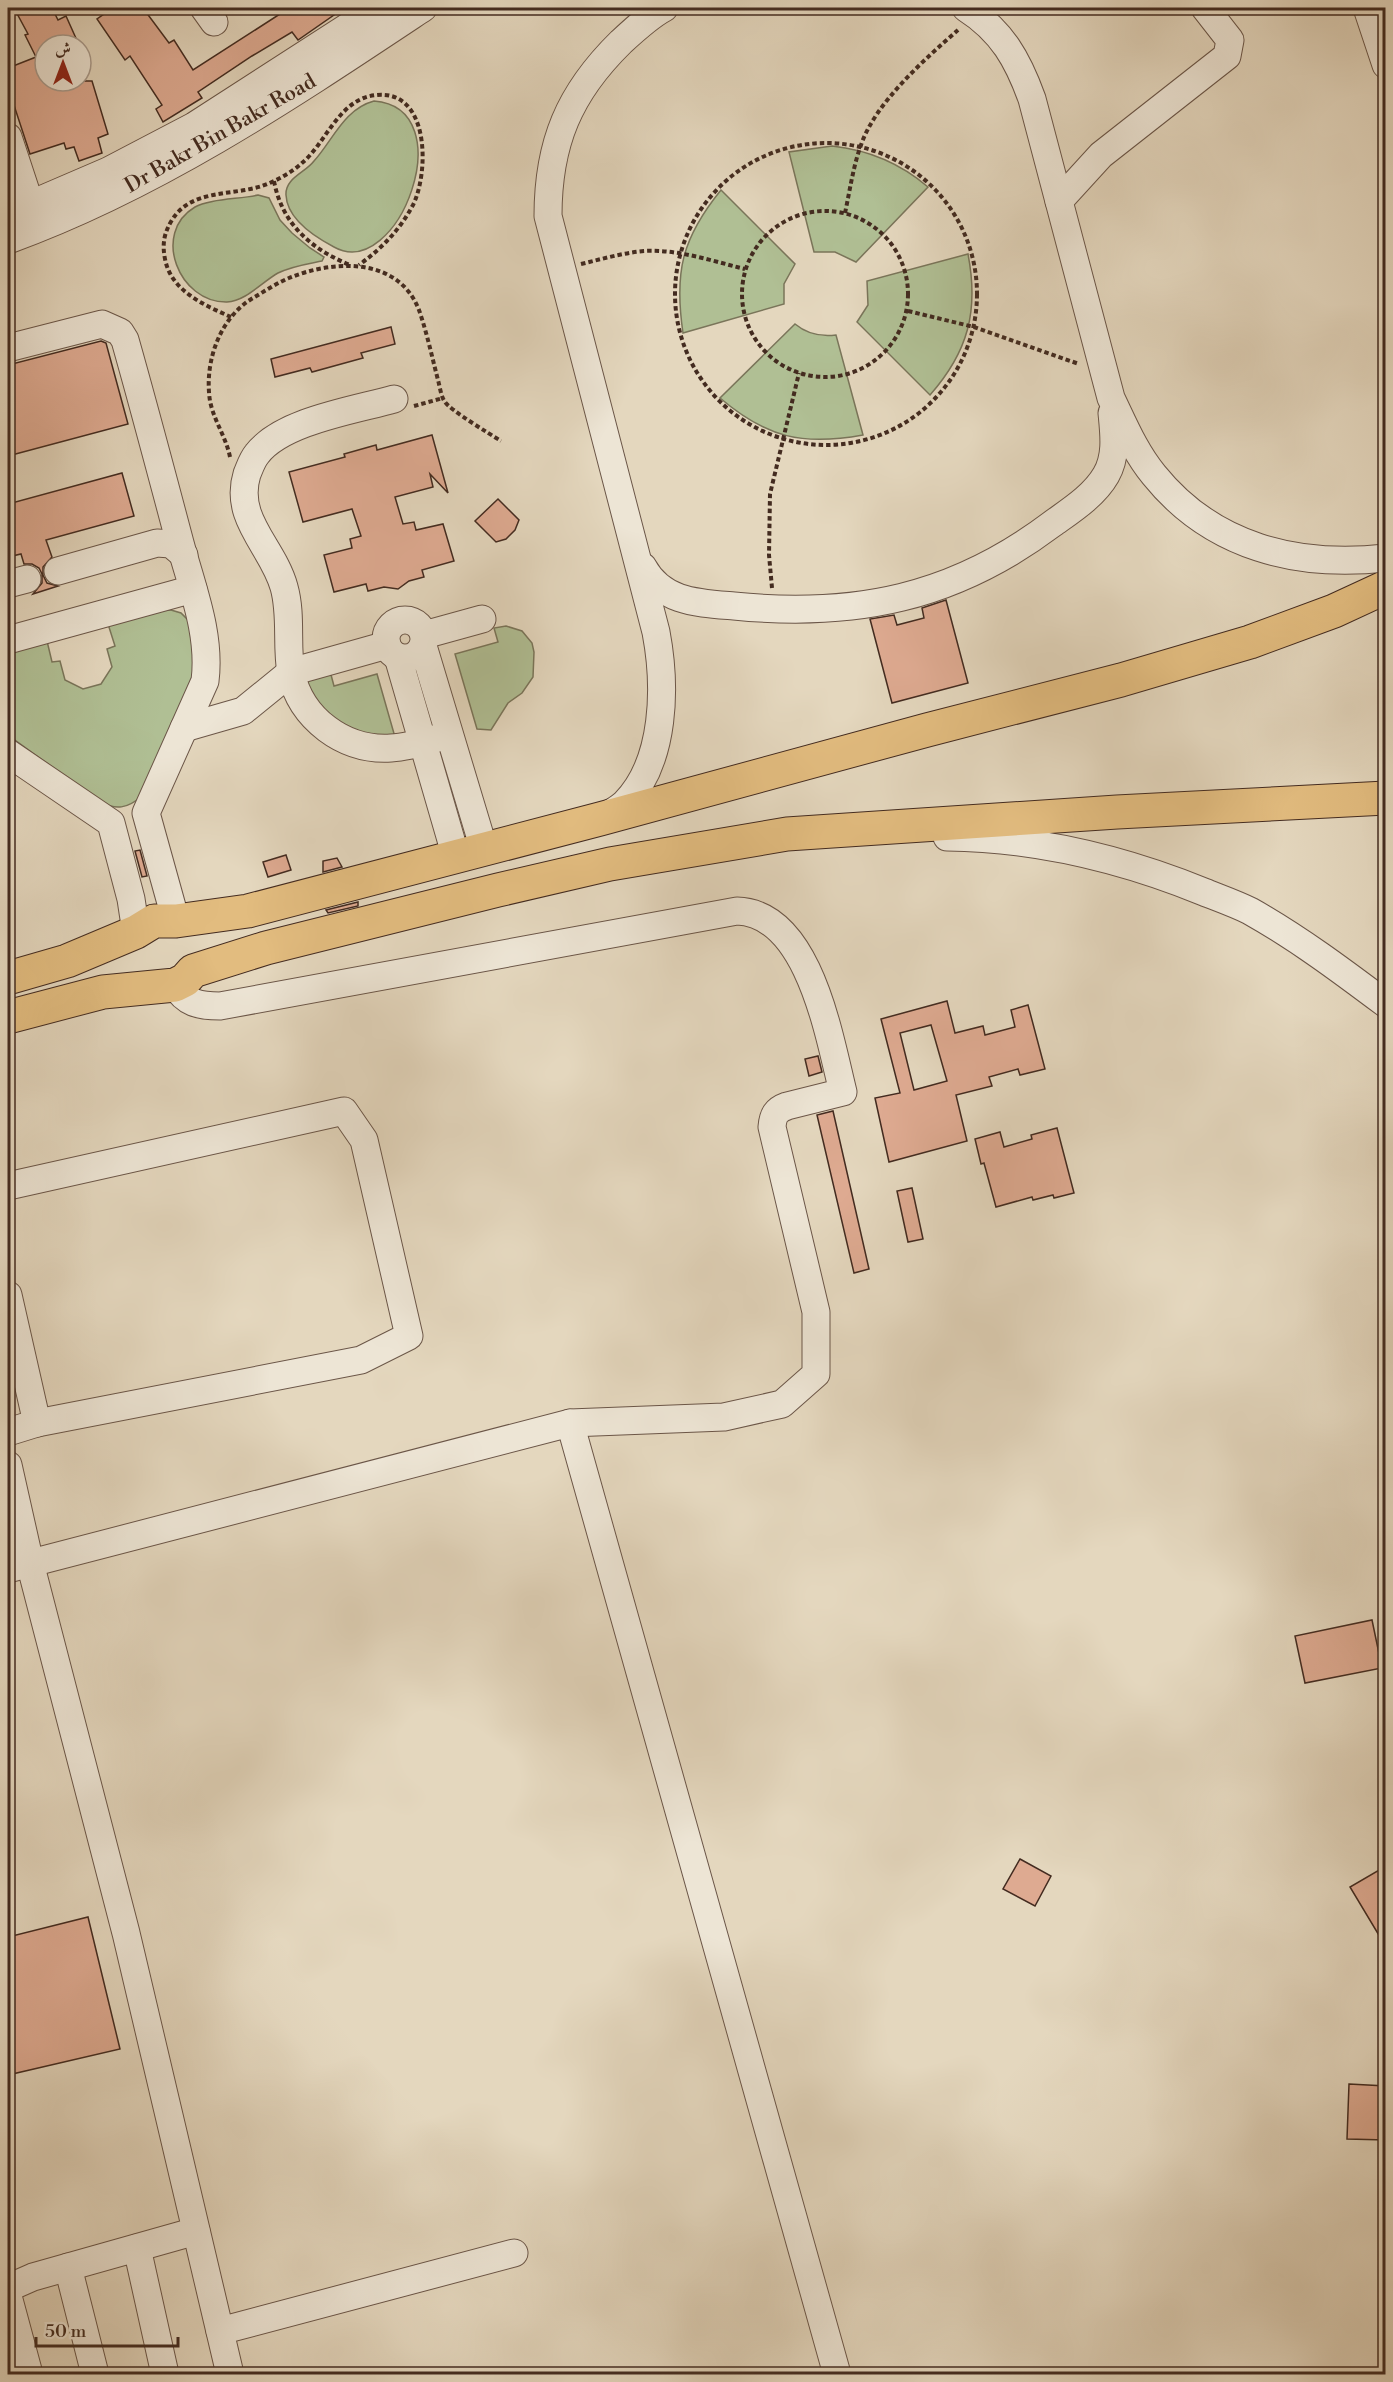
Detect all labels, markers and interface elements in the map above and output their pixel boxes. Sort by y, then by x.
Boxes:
north arrow [33,33,93,93]
text: ش [55,39,71,59]
street label: Dr Bakr Bin Bakr Road [120,68,321,199]
scale bar [36,2310,178,2348]
text: 50 m [45,2320,87,2343]

